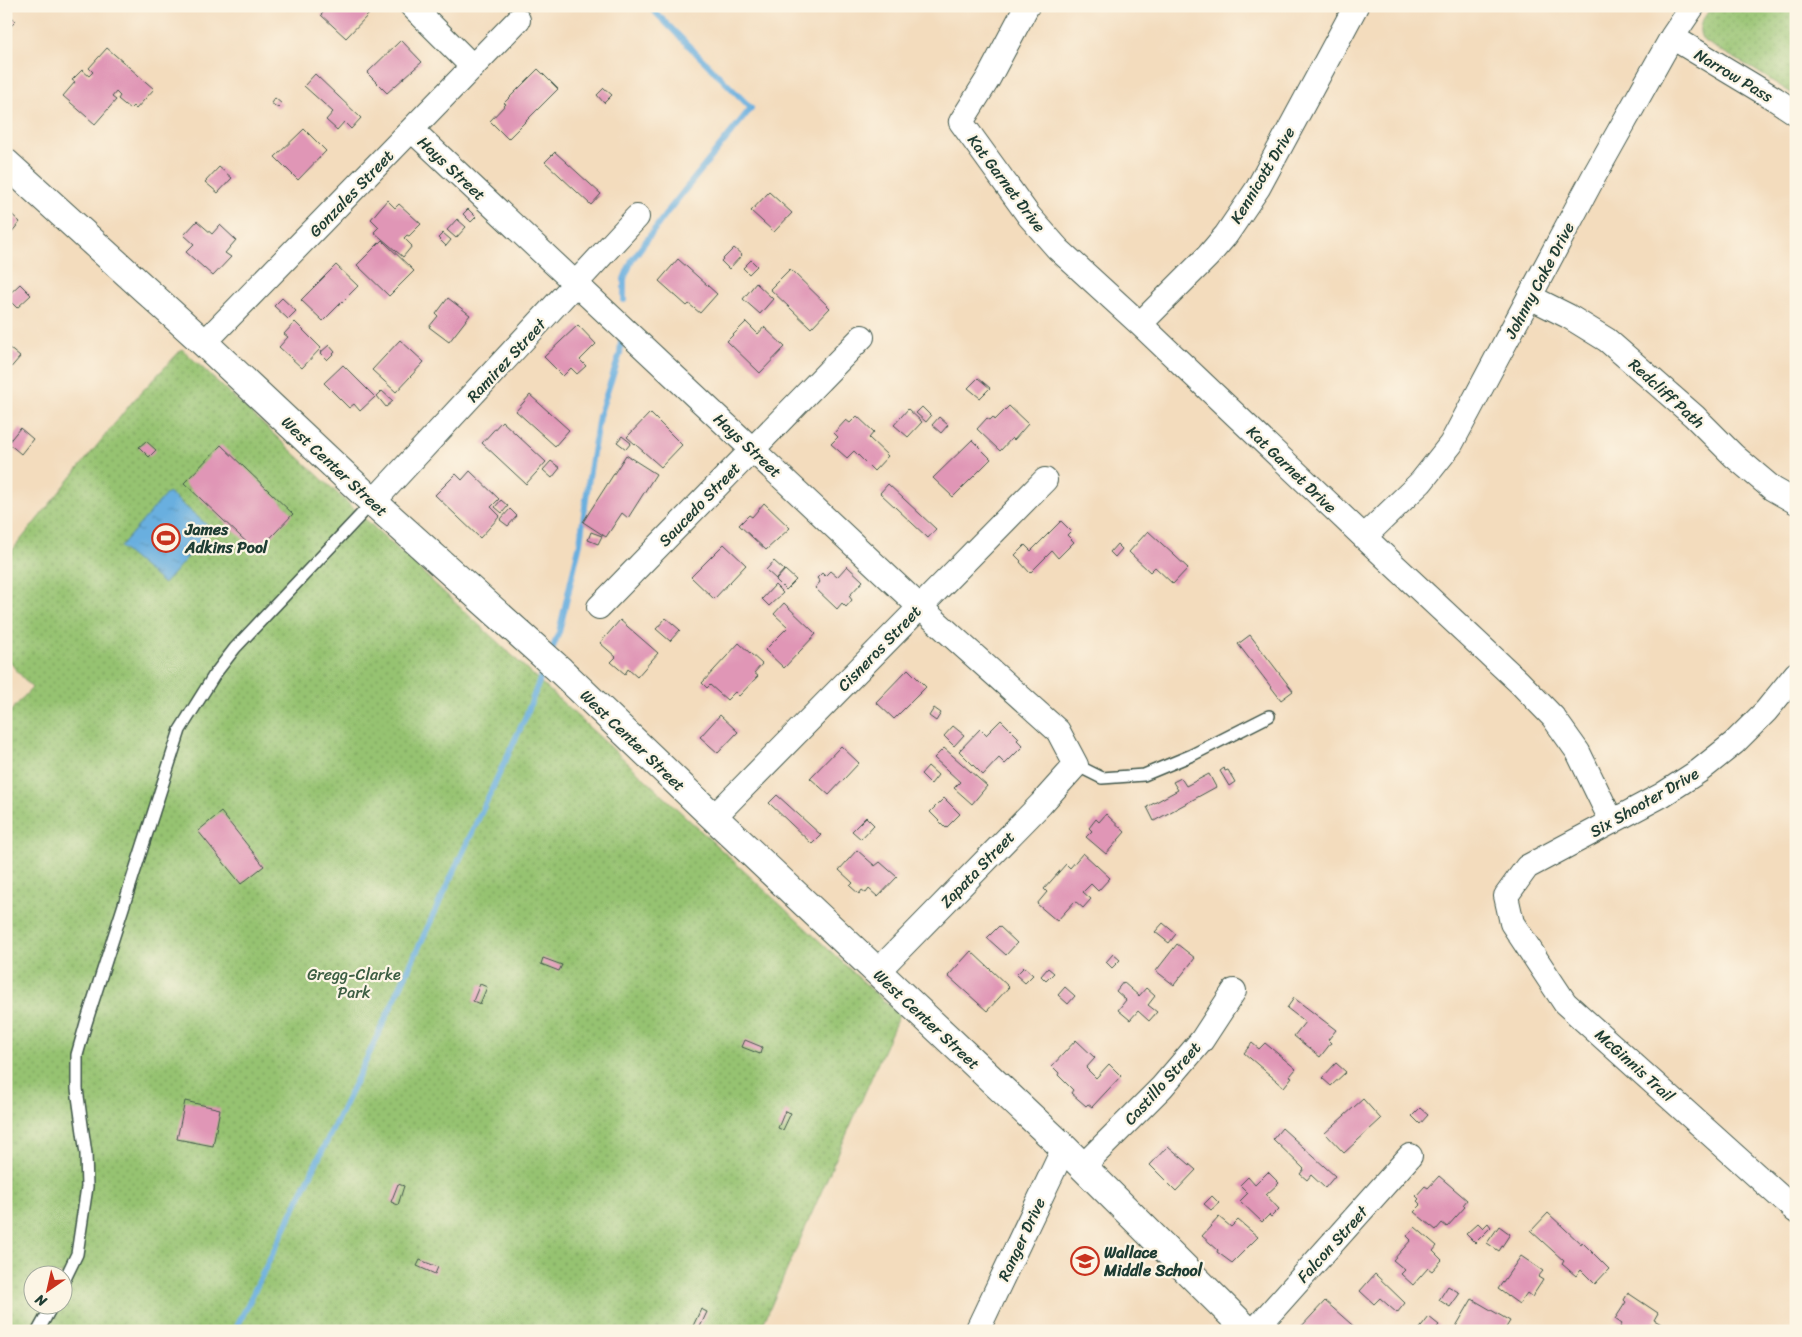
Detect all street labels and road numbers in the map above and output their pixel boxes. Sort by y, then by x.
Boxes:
street label: Narrow Pass [1689,40,1779,111]
street label: Kennicott Drive [1222,121,1303,229]
street label: Kat Garnet Drive [960,128,1053,239]
street label: Hays Street [410,129,493,208]
street label: Gonzales Street [302,143,401,244]
street label: Johnny Cake Drive [1496,217,1583,345]
street label: Ramirez Street [459,311,554,409]
street label: Redcliff Path [1622,351,1712,436]
street label: Hays Street [706,406,789,485]
street label: West Center Street [274,409,395,524]
street label: Kat Garnet Drive [1239,418,1344,521]
street label: Saucedo Street [651,455,748,554]
street label: Cisneros Street [830,598,929,699]
street label: West Center Street [573,682,692,799]
street label: Six Shooter Drive [1584,759,1705,846]
street label: Zapata Street [933,824,1022,915]
street label: West Center Street [866,962,987,1077]
street label: McGinnis Trail [1588,1021,1682,1110]
street label: Castillo Street [1116,1035,1208,1132]
street label: Ranger Drive [989,1192,1054,1286]
street label: Falcon Street [1289,1198,1376,1290]

